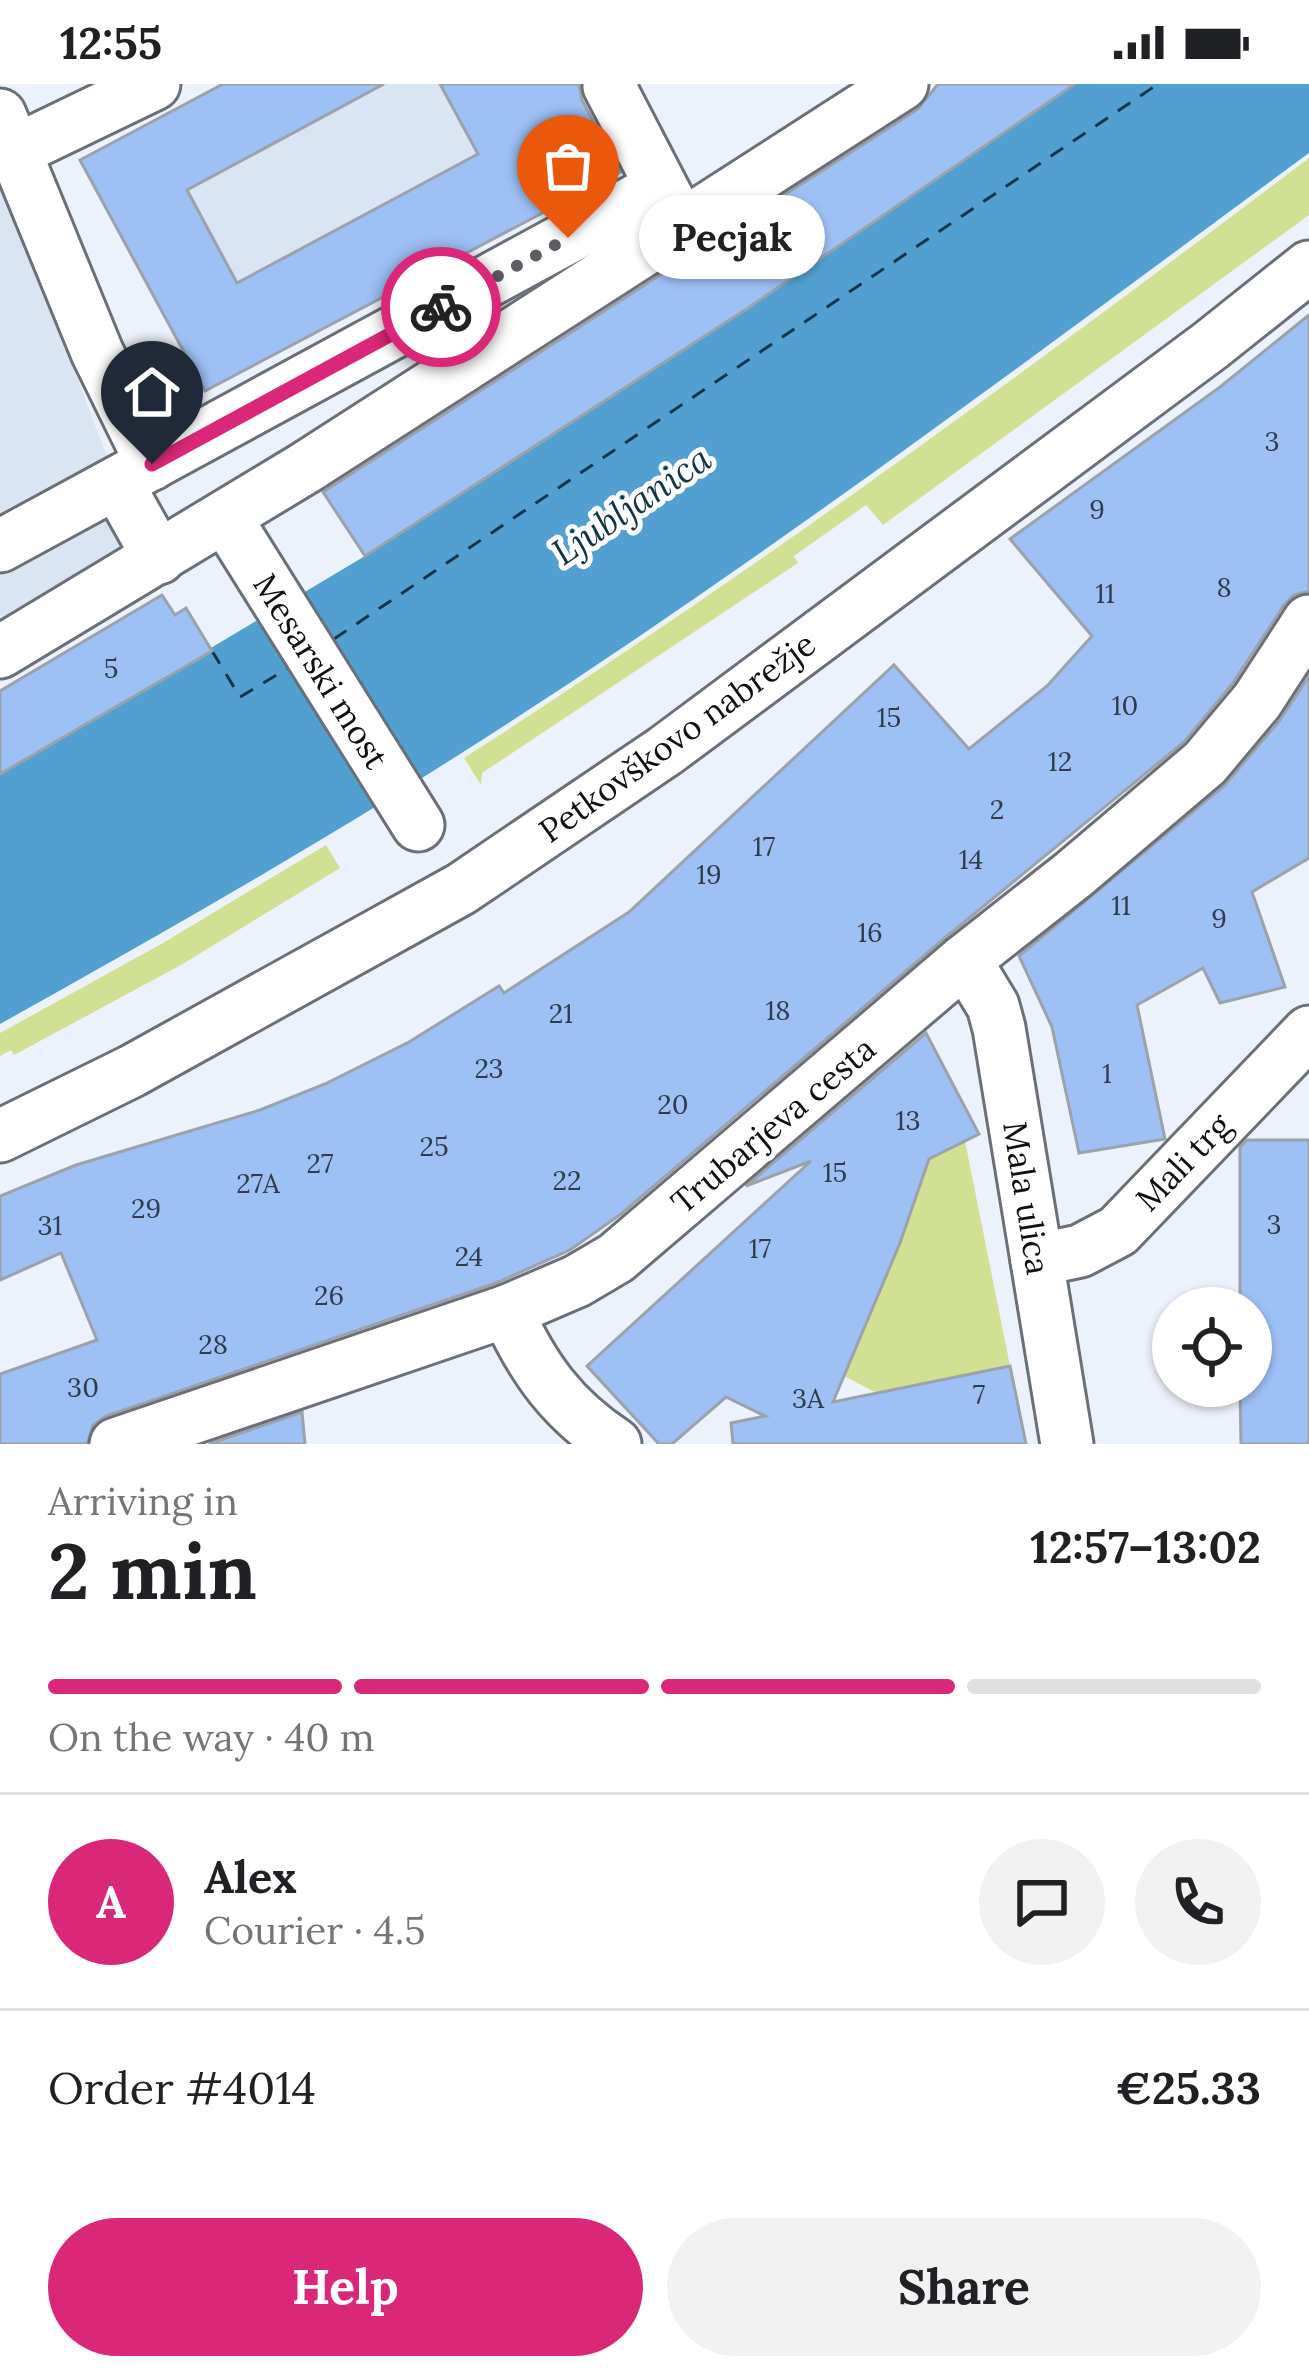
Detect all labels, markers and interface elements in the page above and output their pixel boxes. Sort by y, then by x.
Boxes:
text: 12:55 [60,14,162,71]
pin [517,115,619,238]
icon: bag [535,133,601,199]
callout: Pecjak [640,196,826,280]
text: Pecjak [672,212,792,262]
courier [381,247,501,367]
icon: bike [408,274,474,340]
pin [101,341,203,464]
icon: home [119,359,185,425]
house number: 3 [1264,424,1280,458]
water label: Ljubljanica [543,435,719,575]
house number: 9 [1089,492,1105,526]
street label: Mesarski most [244,566,398,777]
house number: 8 [1216,570,1232,604]
house number: 11 [1095,576,1115,610]
street label: Petkovškovo nabrežje [531,623,823,851]
house number: 5 [104,651,118,685]
house number: 10 [1112,688,1138,722]
house number: 15 [877,700,901,734]
house number: 12 [1048,744,1072,778]
house number: 2 [990,792,1004,826]
house number: 17 [753,829,775,863]
house number: 14 [959,842,983,876]
house number: 19 [696,857,722,891]
house number: 11 [1111,888,1131,922]
house number: 9 [1211,901,1227,935]
house number: 16 [857,915,883,949]
house number: 18 [765,993,791,1027]
house number: 21 [549,996,573,1030]
street label: Trubarjeva cesta [662,1027,884,1223]
house number: 23 [474,1051,504,1085]
house number: 1 [1102,1056,1112,1090]
house number: 20 [657,1087,689,1121]
house number: 13 [896,1103,920,1137]
street label: Mali trg [1126,1104,1240,1220]
street label: Mala ulica [994,1118,1060,1278]
house number: 25 [419,1129,449,1163]
house number: 27 [307,1146,333,1180]
house number: 15 [823,1155,847,1189]
house number: 22 [553,1163,582,1197]
house number: 27A [236,1166,281,1200]
house number: 29 [131,1191,161,1225]
house number: 3 [1266,1207,1282,1241]
house number: 31 [38,1208,62,1242]
house number: 17 [749,1231,771,1265]
house number: 24 [455,1239,483,1273]
house number: 26 [314,1278,344,1312]
map controls [1152,1287,1272,1407]
button: locate [1152,1287,1272,1407]
house number: 28 [198,1327,228,1361]
house number: 30 [67,1370,99,1404]
house number: 7 [973,1377,985,1411]
house number: 3A [792,1381,825,1415]
text: Arriving in [48,1476,238,1526]
text: 12:57–13:02 [1030,1518,1261,1575]
text: 2 min [48,1521,257,1620]
text: On the way · 40 m [48,1712,375,1762]
button: chat [979,1839,1105,1965]
button: phone [1135,1839,1261,1965]
text: Alex [204,1848,297,1905]
text: A [96,1873,126,1930]
text: Courier · 4.5 [204,1905,425,1955]
text: Order #4014 [48,2059,316,2116]
text: €25.33 [1115,2059,1261,2116]
button: Help [48,2218,643,2356]
button: Share [667,2218,1261,2356]

